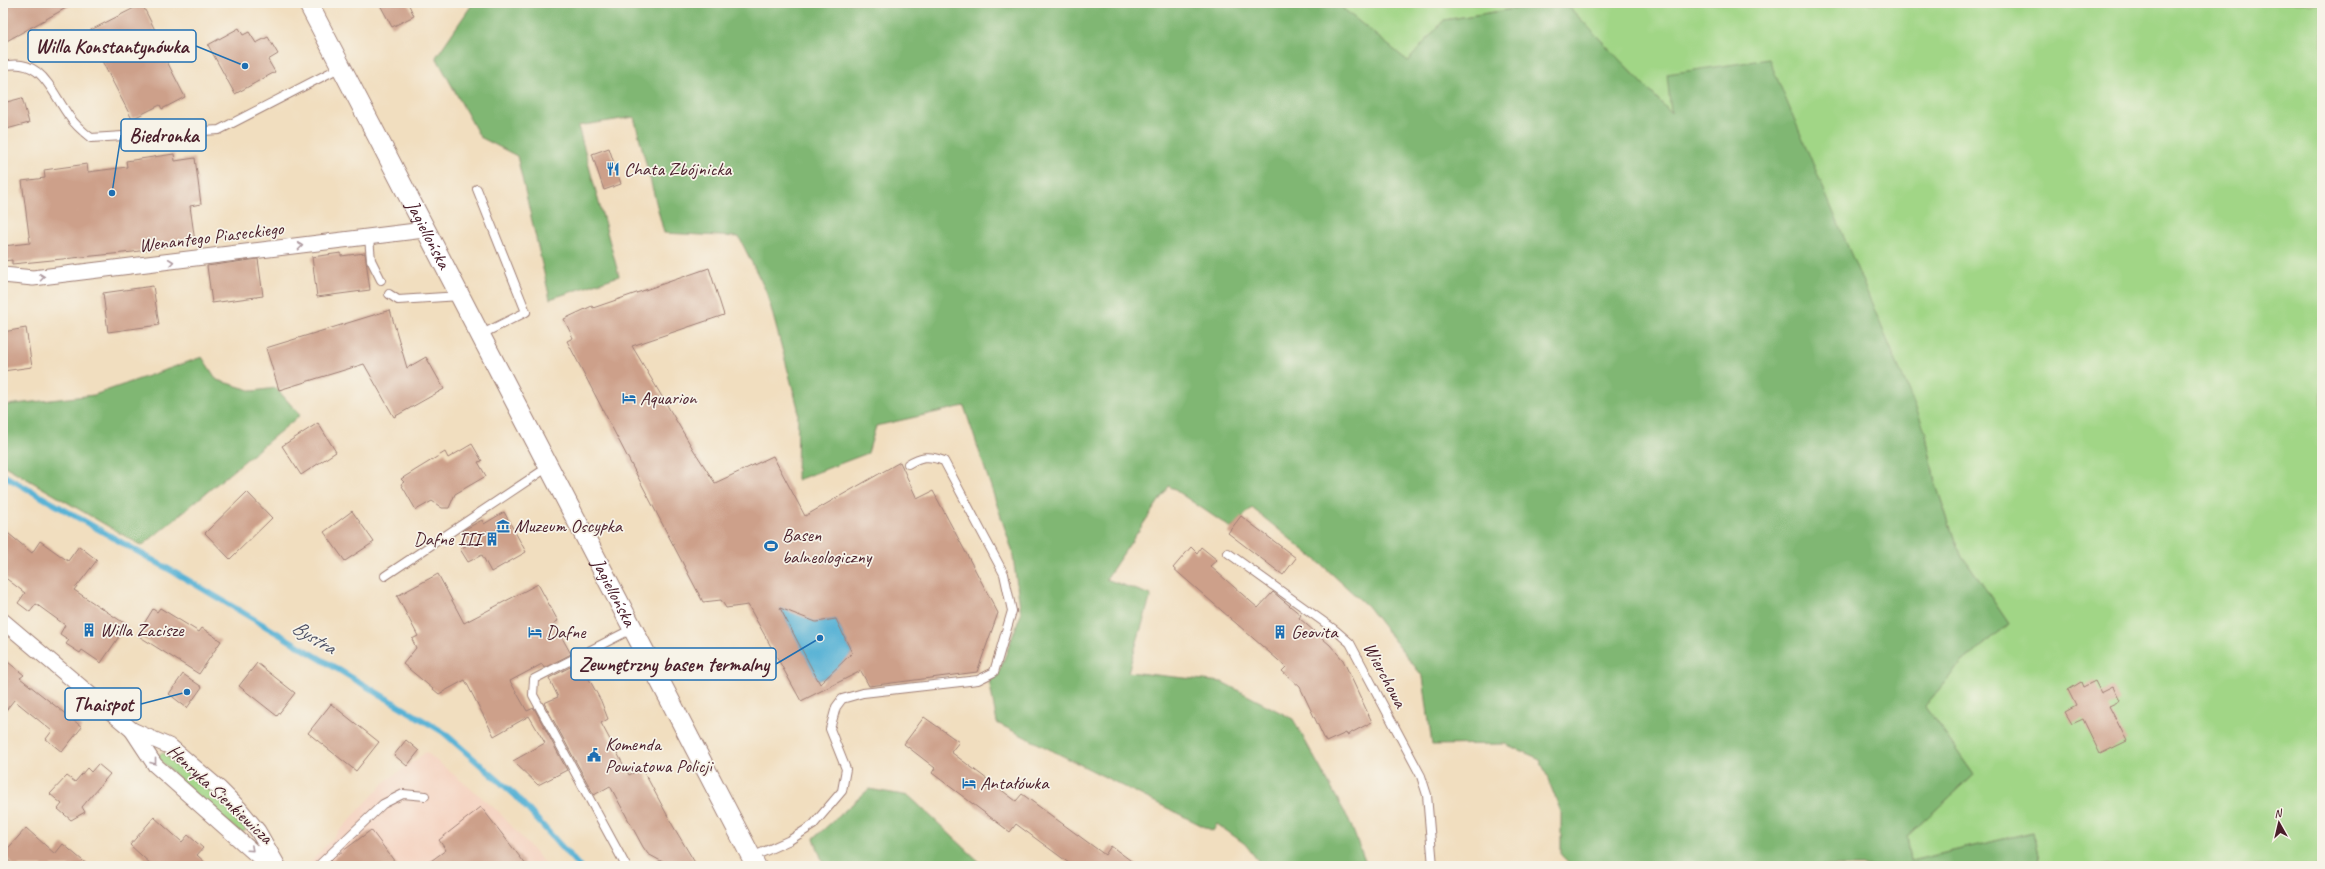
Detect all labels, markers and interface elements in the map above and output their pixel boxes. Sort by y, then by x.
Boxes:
callout: Willa Konstantynówka [28,30,196,62]
text: Willa Konstantynówka [35,34,191,60]
callout: Biedronka [121,119,206,151]
text: Biedronka [129,123,201,148]
place label: Chata Zbójnicka [624,157,732,181]
restaurant icon: Chata Zbójnicka [605,161,621,177]
street label: Jagiellońska [400,195,457,274]
street label: Wenantego Piaseckiego [137,216,286,258]
one-way arrow [297,242,303,251]
one-way arrow [168,258,174,267]
one-way arrow [39,273,45,282]
place label: Aquarion [640,386,698,410]
hotel icon: Aquarion [621,390,637,406]
place label: Muzeum Oscypka [514,514,624,538]
museum icon: Muzeum Oscypka [495,518,511,534]
place label: Basen balneologiczny [782,523,873,569]
place label: Dafne III [414,527,485,551]
building icon: Dafne III [484,531,500,547]
sports icon: Basen balneologiczny [763,538,779,554]
street label: Jagiellońska [586,553,642,632]
water label: Bystra [288,614,342,661]
place label: Willa Zacisze [100,618,185,642]
place label: Dafne [546,620,587,644]
place label: Geovita [1291,620,1339,644]
building icon: Willa Zacisze [81,622,97,638]
hotel icon: Dafne [527,624,543,640]
building icon: Geovita [1272,624,1288,640]
street label: Wierchowa [1358,638,1413,713]
callout: Zewnętrzny basen termalny [571,648,776,680]
text: Zewnętrzny basen termalny [579,652,771,678]
callout: Thaispot [65,688,141,720]
text: Thaispot [73,692,136,717]
place label: Komenda Powiatowa Policji [605,732,714,778]
street label: Henryka Sienkiewicza [162,739,279,850]
public building icon: Komenda Powiatowa Policji [586,747,602,763]
one-way arrow [150,758,157,765]
place label: Antałówka [980,771,1050,795]
hotel icon: Antałówka [961,775,977,791]
north arrow [2259,803,2299,843]
text: N [2273,805,2284,821]
one-way arrow [246,845,254,852]

